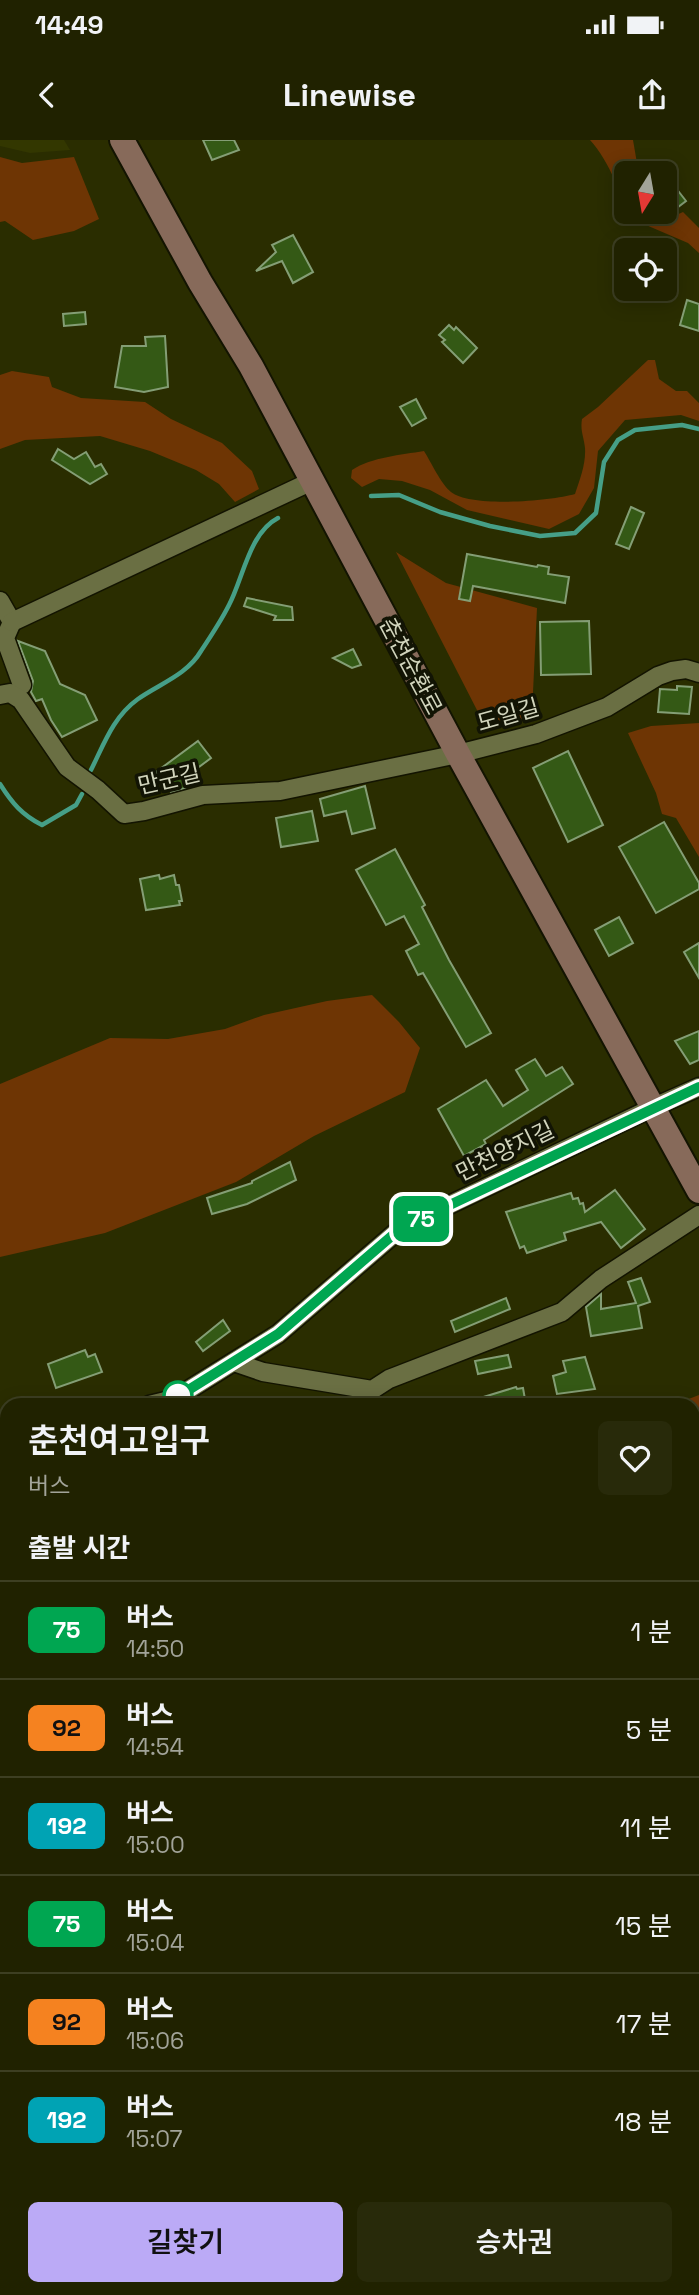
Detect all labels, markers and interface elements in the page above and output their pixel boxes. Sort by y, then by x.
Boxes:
text: 14:49 [35,8,104,42]
text: Linewise [283,75,416,115]
icon: back [28,76,66,114]
icon: share [633,76,671,114]
north arrow [614,161,677,224]
map controls [614,161,677,301]
button: locate [614,238,677,301]
street label: 춘천순환로 [373,612,449,720]
street label: 도일길 [473,692,543,738]
street label: 만군길 [135,757,203,801]
street label: 만천양지길 [451,1114,559,1188]
line badge: 75 [390,1196,452,1242]
text: 75 [407,1203,435,1234]
unlabelled marker [163,1381,193,1411]
text: 춘천여고입구 [28,1420,210,1462]
button: heart [598,1421,672,1495]
text: 버스 [28,1471,70,1501]
text: 출발 시간 [28,1531,130,1565]
text: 버스 [126,1600,174,1634]
text: 75 [53,1614,80,1645]
text: 1 분 [631,1615,672,1649]
text: 14:50 [126,1634,184,1664]
text: 버스 [126,1698,174,1732]
text: 92 [52,1712,81,1743]
text: 5 분 [626,1713,672,1747]
text: 14:54 [126,1732,184,1762]
text: 버스 [126,1796,174,1830]
text: 192 [47,1810,86,1841]
text: 11 분 [620,1811,672,1845]
text: 15:00 [126,1830,185,1860]
text: 버스 [126,1894,174,1928]
text: 75 [53,1908,80,1939]
text: 15 분 [615,1909,672,1943]
text: 15:04 [126,1928,184,1958]
text: 버스 [126,1992,174,2026]
text: 92 [52,2006,81,2037]
text: 17 분 [616,2007,672,2041]
text: 15:06 [126,2026,184,2056]
text: 버스 [126,2090,174,2124]
text: 192 [47,2104,86,2135]
text: 18 분 [614,2105,672,2139]
text: 15:07 [126,2124,183,2154]
button: 길찾기 [28,2202,343,2282]
button: 승차권 [357,2202,672,2282]

